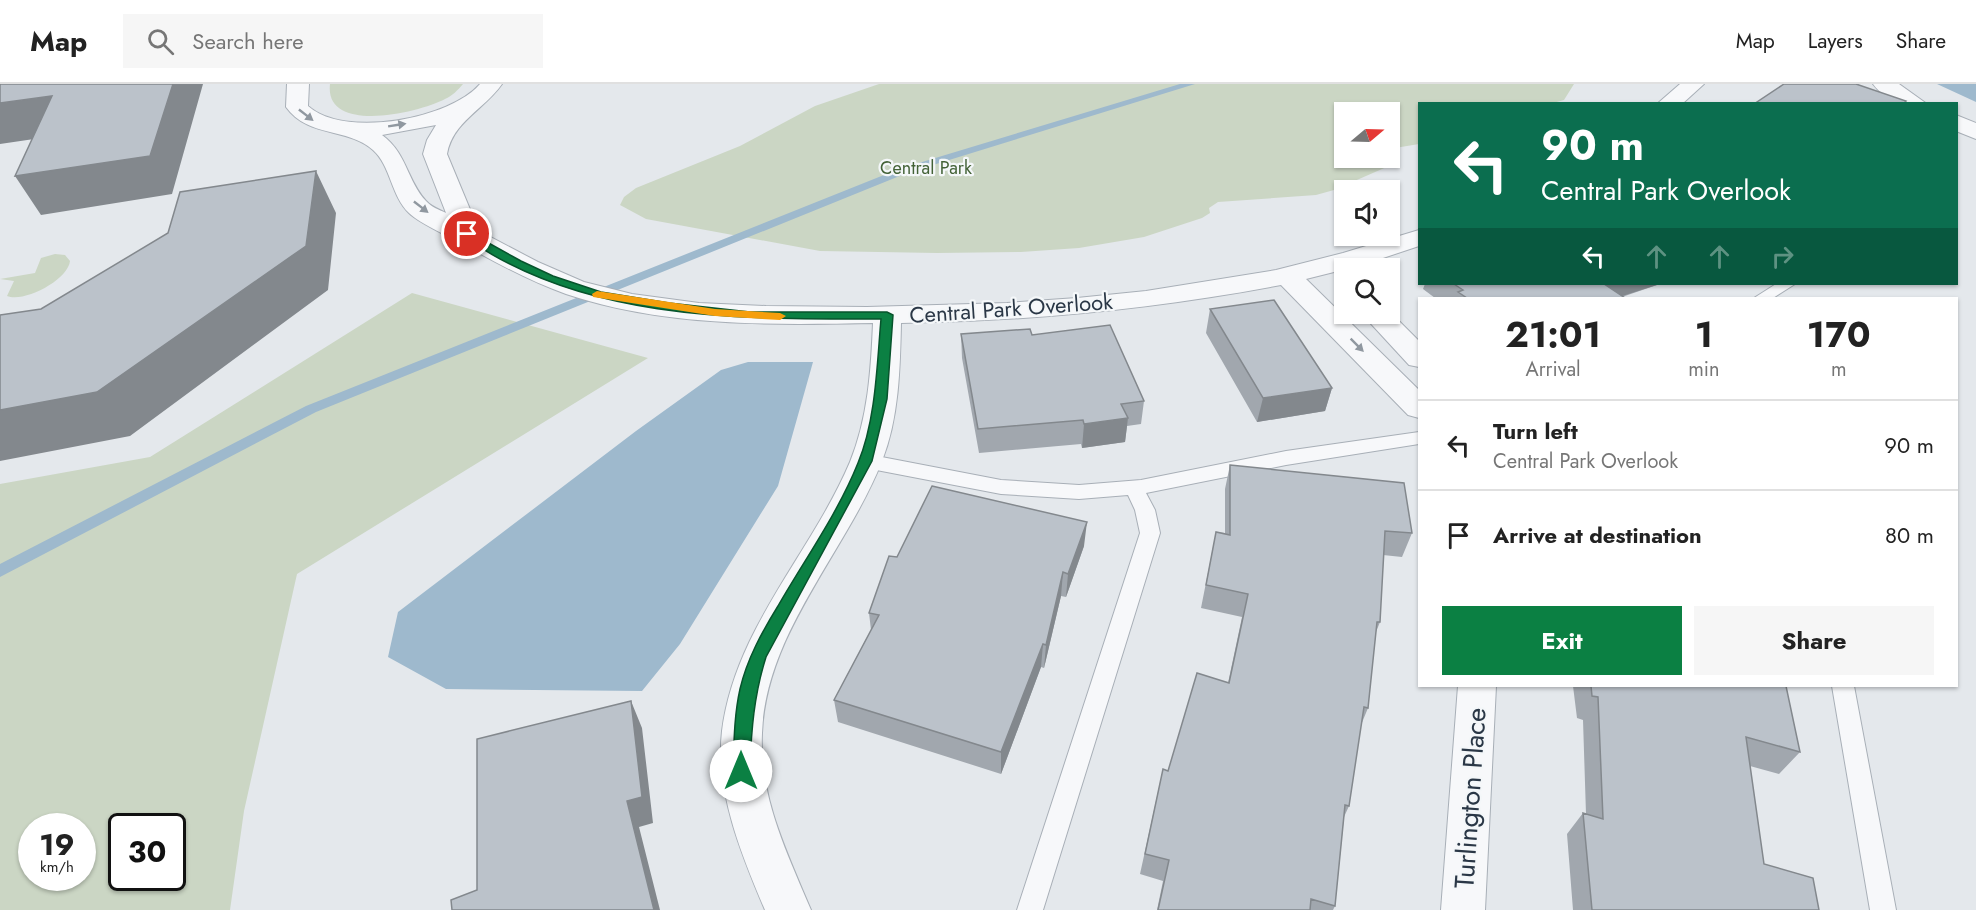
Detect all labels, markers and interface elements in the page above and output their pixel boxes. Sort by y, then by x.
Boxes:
search box [123,14,543,68]
text: Map [30,21,87,62]
icon: search [144,25,177,58]
text: Search here [192,25,304,57]
text: Map [1736,26,1775,56]
text: Layers [1808,26,1863,56]
text: Share [1896,26,1946,56]
north arrow [1334,102,1400,168]
map controls [1334,102,1400,324]
one-way arrow [298,109,314,121]
text: 90 m [1541,115,1644,176]
one-way arrow [388,120,407,129]
icon: left [1442,126,1520,204]
park label: Central Park [880,155,972,181]
text: Central Park Overlook [1541,171,1791,210]
button: sound [1334,180,1400,246]
one-way arrow [413,201,429,214]
pin [441,208,492,259]
icon: arrive [450,217,483,250]
icon: left [1577,240,1610,273]
icon: ahead [1640,240,1673,273]
icon: ahead [1703,240,1736,273]
icon: right [1766,240,1799,273]
button: search [1334,258,1400,324]
street label: Central Park Overlook [908,285,1114,331]
text: 21:01 [1505,308,1601,360]
text: 1 [1695,308,1713,360]
text: 170 [1807,308,1871,360]
one-way arrow [1350,338,1364,353]
text: Arrival [1526,355,1581,384]
text: min [1688,355,1720,384]
text: m [1831,355,1847,384]
text: Turn left [1493,415,1578,447]
icon: left [1442,429,1475,462]
text: 90 m [1884,429,1934,461]
text: Central Park Overlook [1493,447,1678,476]
icon: arrive [1442,519,1475,552]
text: Arrive at destination [1493,519,1702,551]
text: 80 m [1885,519,1934,551]
button: Exit [1442,606,1682,675]
button: Share [1694,606,1934,675]
street label: Turlington Place [1444,706,1496,890]
position arrow [709,739,773,803]
speed limit sign: 30 [108,813,186,891]
text: 19 [39,823,75,866]
text: km/h [40,856,74,878]

